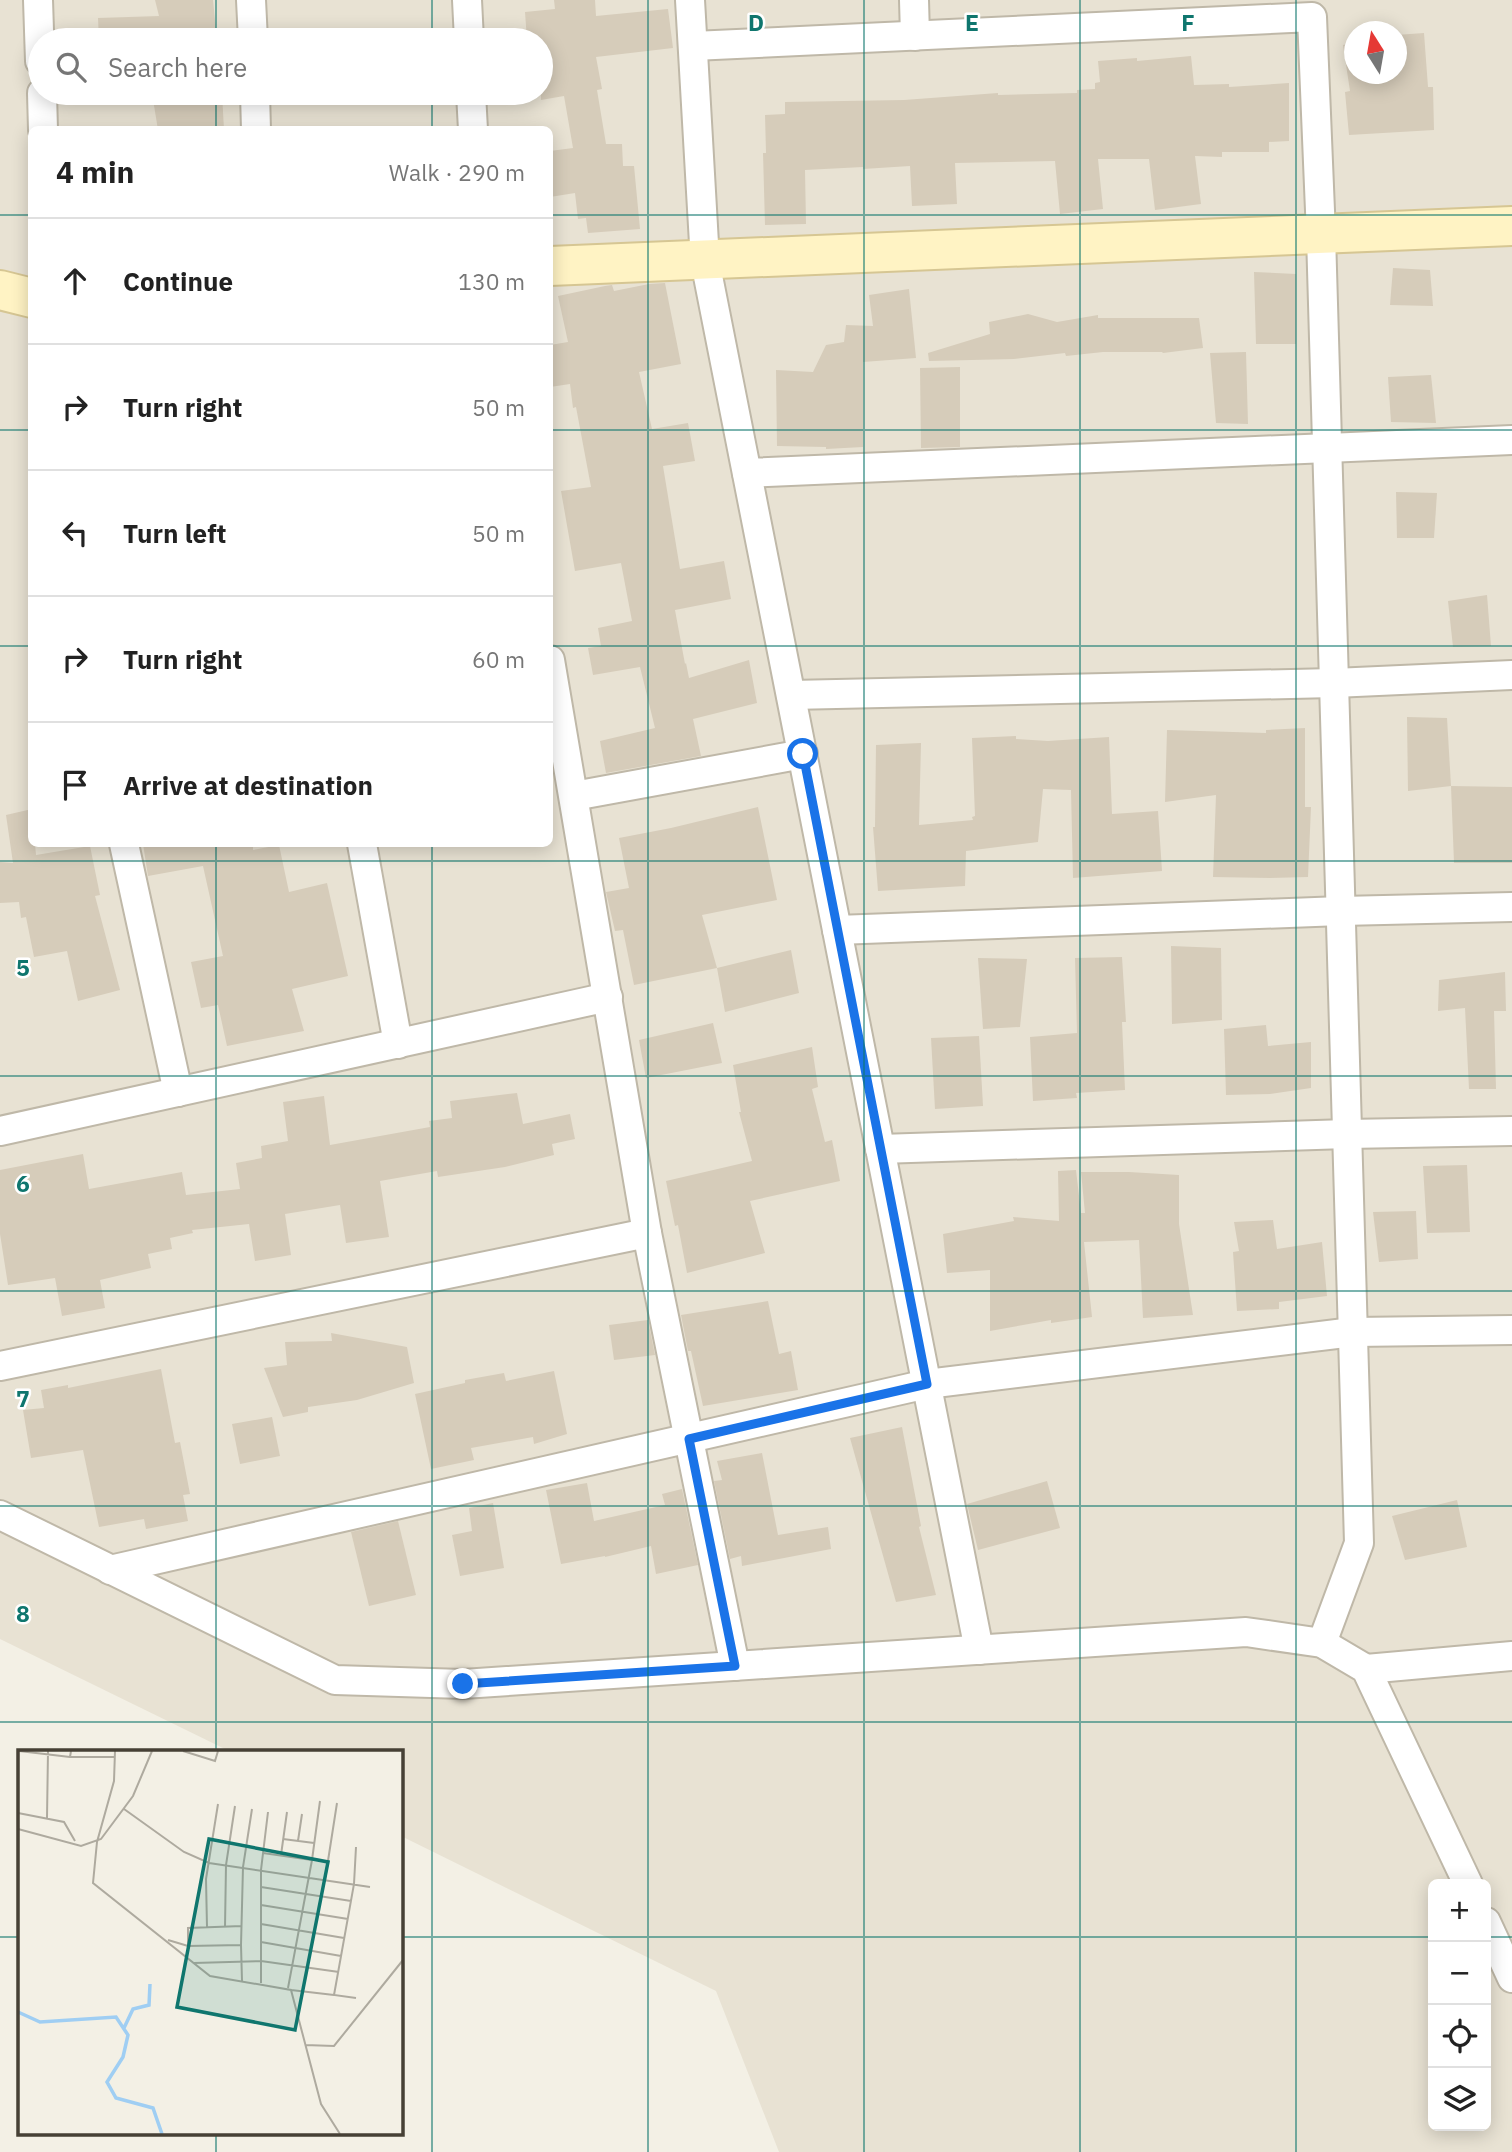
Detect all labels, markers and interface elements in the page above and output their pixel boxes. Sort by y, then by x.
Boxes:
text: D [748,7,764,37]
text: E [965,7,979,37]
text: F [1181,7,1195,37]
north arrow [1344,21,1407,84]
search box [28,28,553,105]
icon: search [52,48,90,86]
text: Search here [108,50,247,84]
text: 4 min [56,152,134,191]
text: Walk · 290 m [389,157,525,187]
icon: ahead [56,262,94,300]
text: Continue [123,264,233,298]
text: 130 m [458,266,525,296]
icon: right [56,388,94,426]
text: Turn right [123,390,242,424]
text: 50 m [472,392,525,422]
icon: left [56,514,94,552]
text: Turn left [123,516,226,550]
text: 50 m [472,518,525,548]
icon: right [56,640,94,678]
text: Turn right [123,642,242,676]
text: 60 m [472,644,525,674]
route start [787,738,818,769]
icon: arrive [56,766,94,804]
text: Arrive at destination [123,768,373,802]
text: 5 [16,952,30,982]
text: 6 [16,1168,30,1198]
text: 7 [16,1383,30,1413]
text: 8 [16,1598,30,1628]
route end [447,1668,478,1699]
inset map [18,1750,402,2134]
map controls [1428,1879,1491,2131]
button: + [1428,1879,1491,1942]
button: − [1428,1942,1491,2005]
button: locate [1428,2005,1491,2068]
button: layers [1428,2068,1491,2131]

